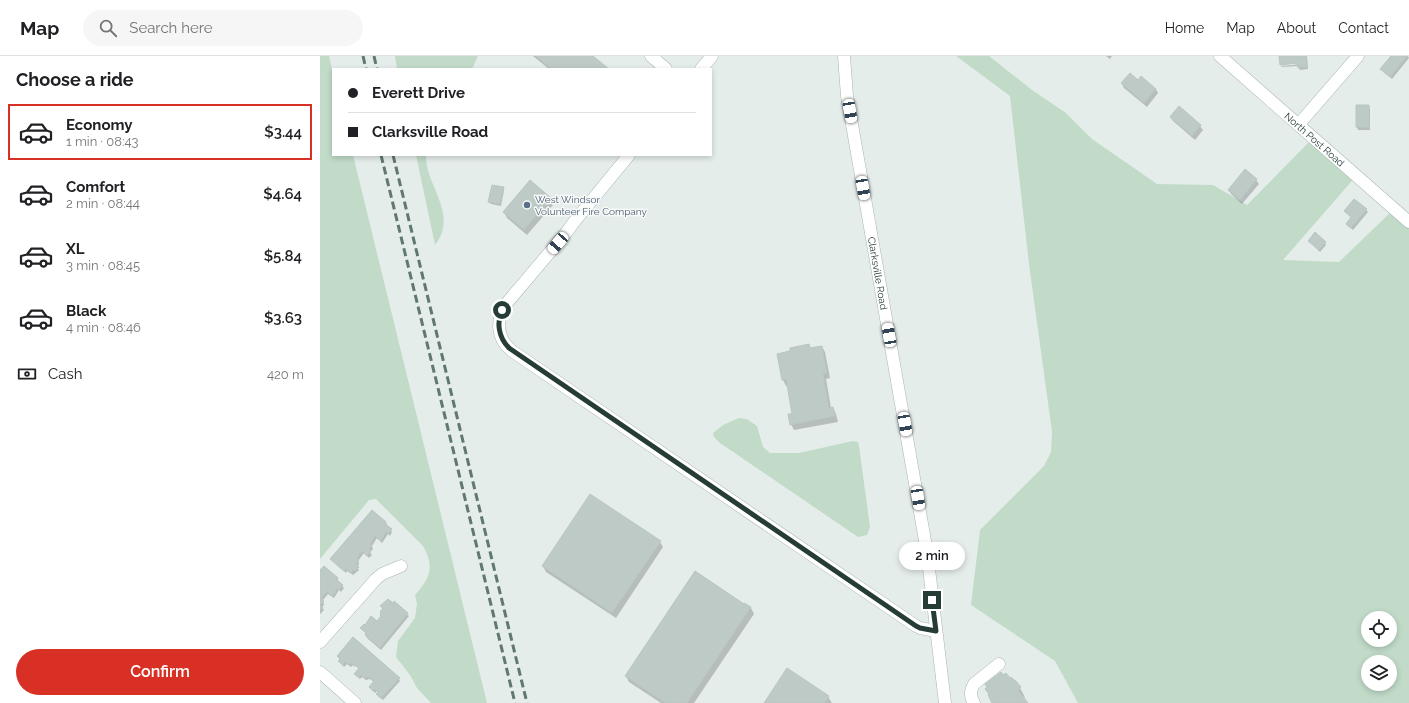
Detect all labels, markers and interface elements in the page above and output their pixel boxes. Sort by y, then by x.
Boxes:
search box [83,10,363,46]
text: Map [20,17,59,39]
icon: search [97,17,119,39]
text: Search here [129,19,213,37]
text: Home [1165,20,1204,36]
text: Map [1226,20,1255,36]
text: About [1277,20,1316,36]
text: Contact [1338,20,1389,36]
text: Choose a ride [16,69,134,90]
text: Everett Drive [372,84,465,102]
car [842,98,858,124]
street label: North Post Road [1282,110,1346,169]
icon: car [18,114,54,150]
text: Economy [66,116,133,134]
text: $3.44 [264,123,302,141]
text: Clarksville Road [372,123,488,141]
text: 1 min · 08:43 [66,134,138,149]
car [855,175,871,201]
icon: car [18,176,54,212]
text: Comfort [66,178,125,196]
text: $4.64 [263,185,302,203]
place label: West Windsor Volunteer Fire Company [535,194,648,217]
text: 2 min · 08:44 [66,196,140,211]
marker: West Windsor Volunteer Fire Company [522,200,532,210]
car [546,230,570,256]
street label: Clarksville Road [866,236,889,311]
icon: car [18,238,54,274]
text: XL [66,240,84,258]
text: $5.84 [264,247,302,265]
text: 3 min · 08:45 [66,258,140,273]
icon: car [18,300,54,336]
route start [493,301,511,319]
text: Black [66,302,106,320]
text: $3.63 [264,309,302,327]
text: 4 min · 08:46 [66,320,141,335]
car [881,322,897,348]
icon: cash [16,363,38,385]
text: Cash [48,365,82,383]
text: 420 m [267,367,304,382]
car [897,411,913,437]
car [910,485,926,511]
callout: 2 min [899,542,965,570]
text: 2 min [915,548,949,563]
route end [923,591,941,609]
map controls [1361,611,1397,691]
button: locate [1361,611,1397,647]
button: Confirm [16,649,304,695]
button: layers [1361,655,1397,691]

